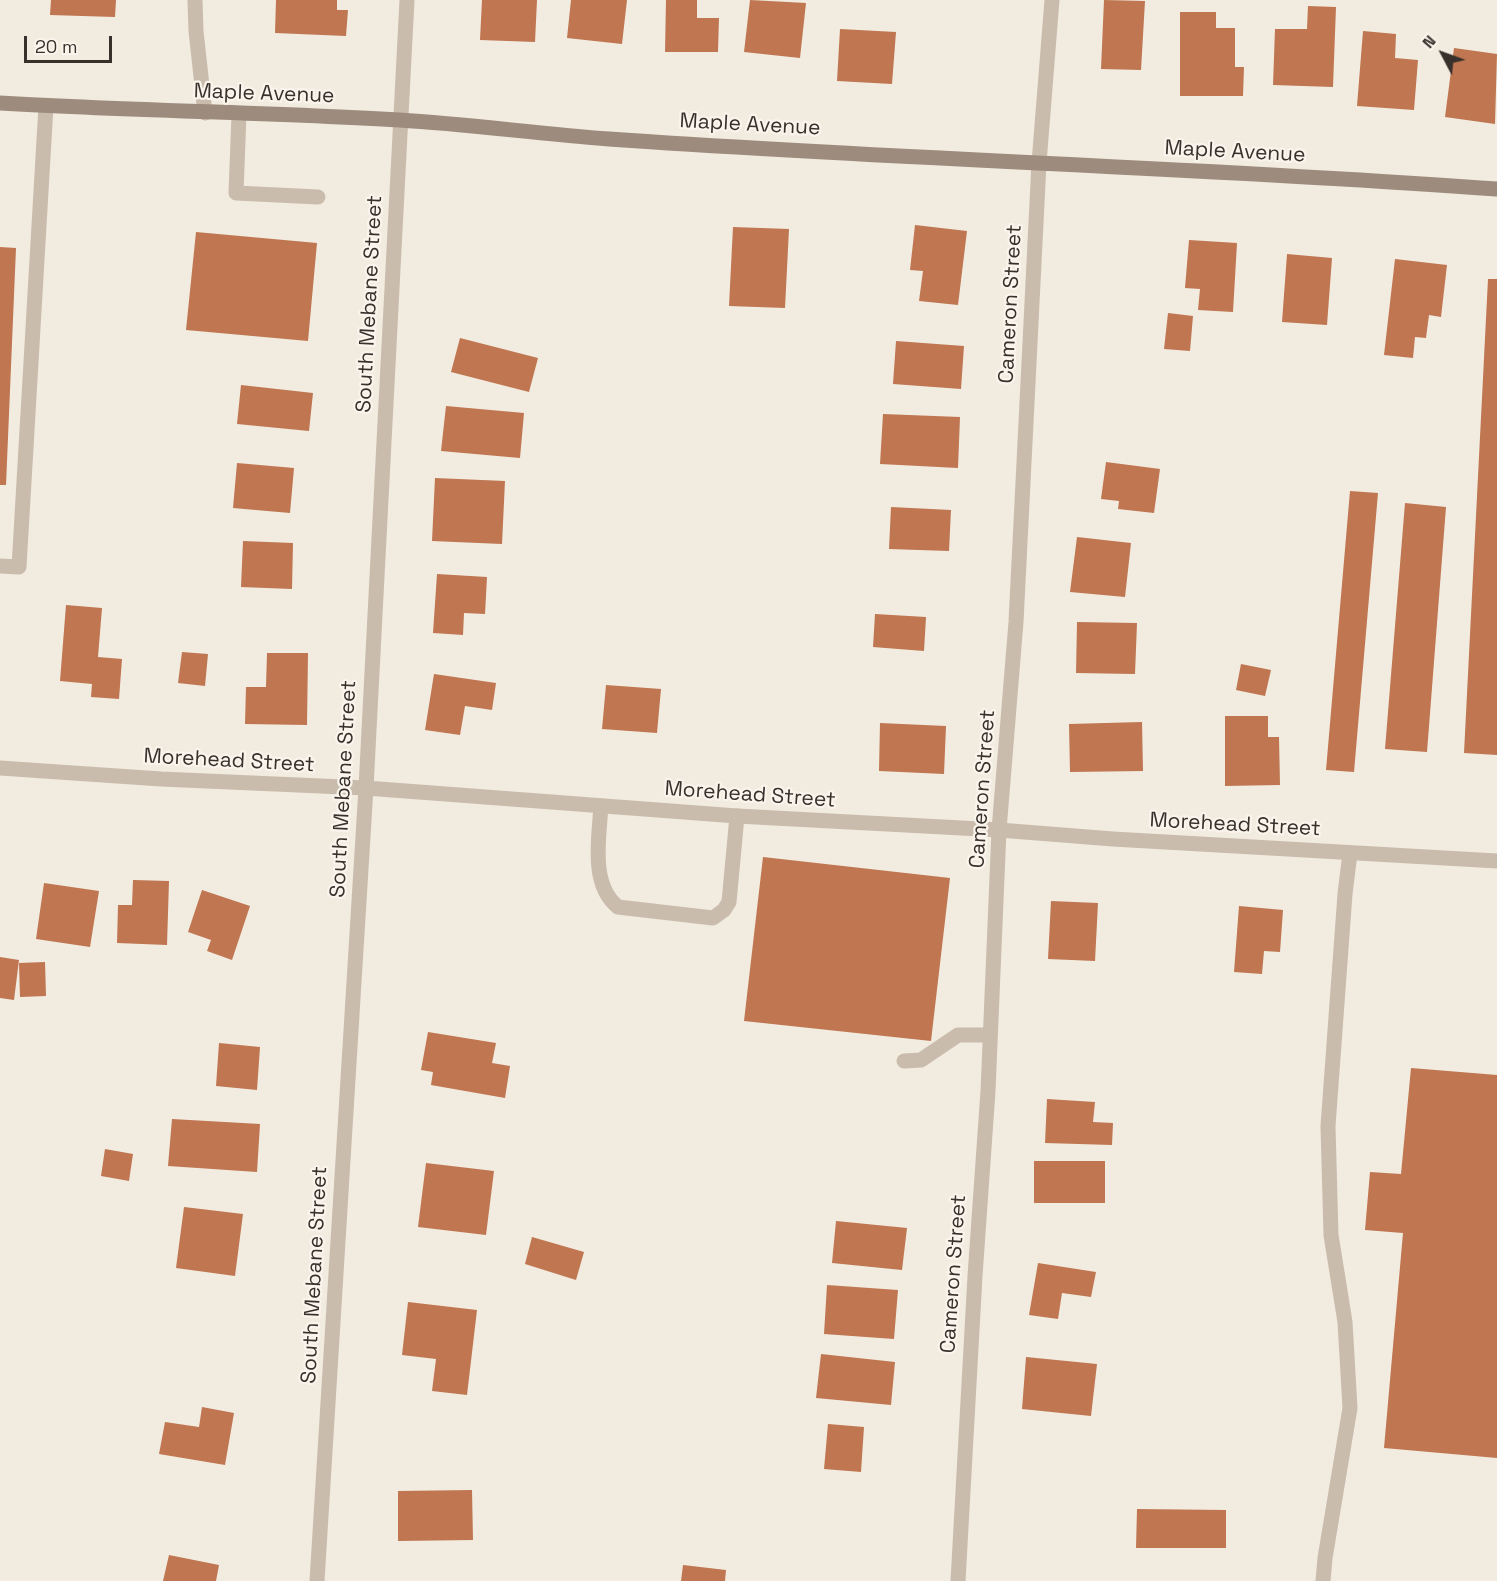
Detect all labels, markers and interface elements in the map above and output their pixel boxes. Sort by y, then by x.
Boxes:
scale bar [27,24,116,62]
north arrow [1413,24,1473,84]
text: N [1418,31,1440,53]
text: 20 m [35,35,78,58]
street label: Maple Avenue [193,79,335,109]
street label: Maple Avenue [679,109,821,141]
street label: Maple Avenue [1164,136,1306,168]
street label: South Mebane Street [352,195,388,413]
street label: Cameron Street [994,224,1028,384]
street label: South Mebane Street [326,680,362,898]
street label: Cameron Street [965,709,1001,869]
street label: Morehead Street [143,744,315,778]
street label: Morehead Street [664,776,836,814]
street label: Morehead Street [1149,808,1321,842]
street label: South Mebane Street [297,1166,333,1384]
street label: Cameron Street [936,1194,972,1354]

